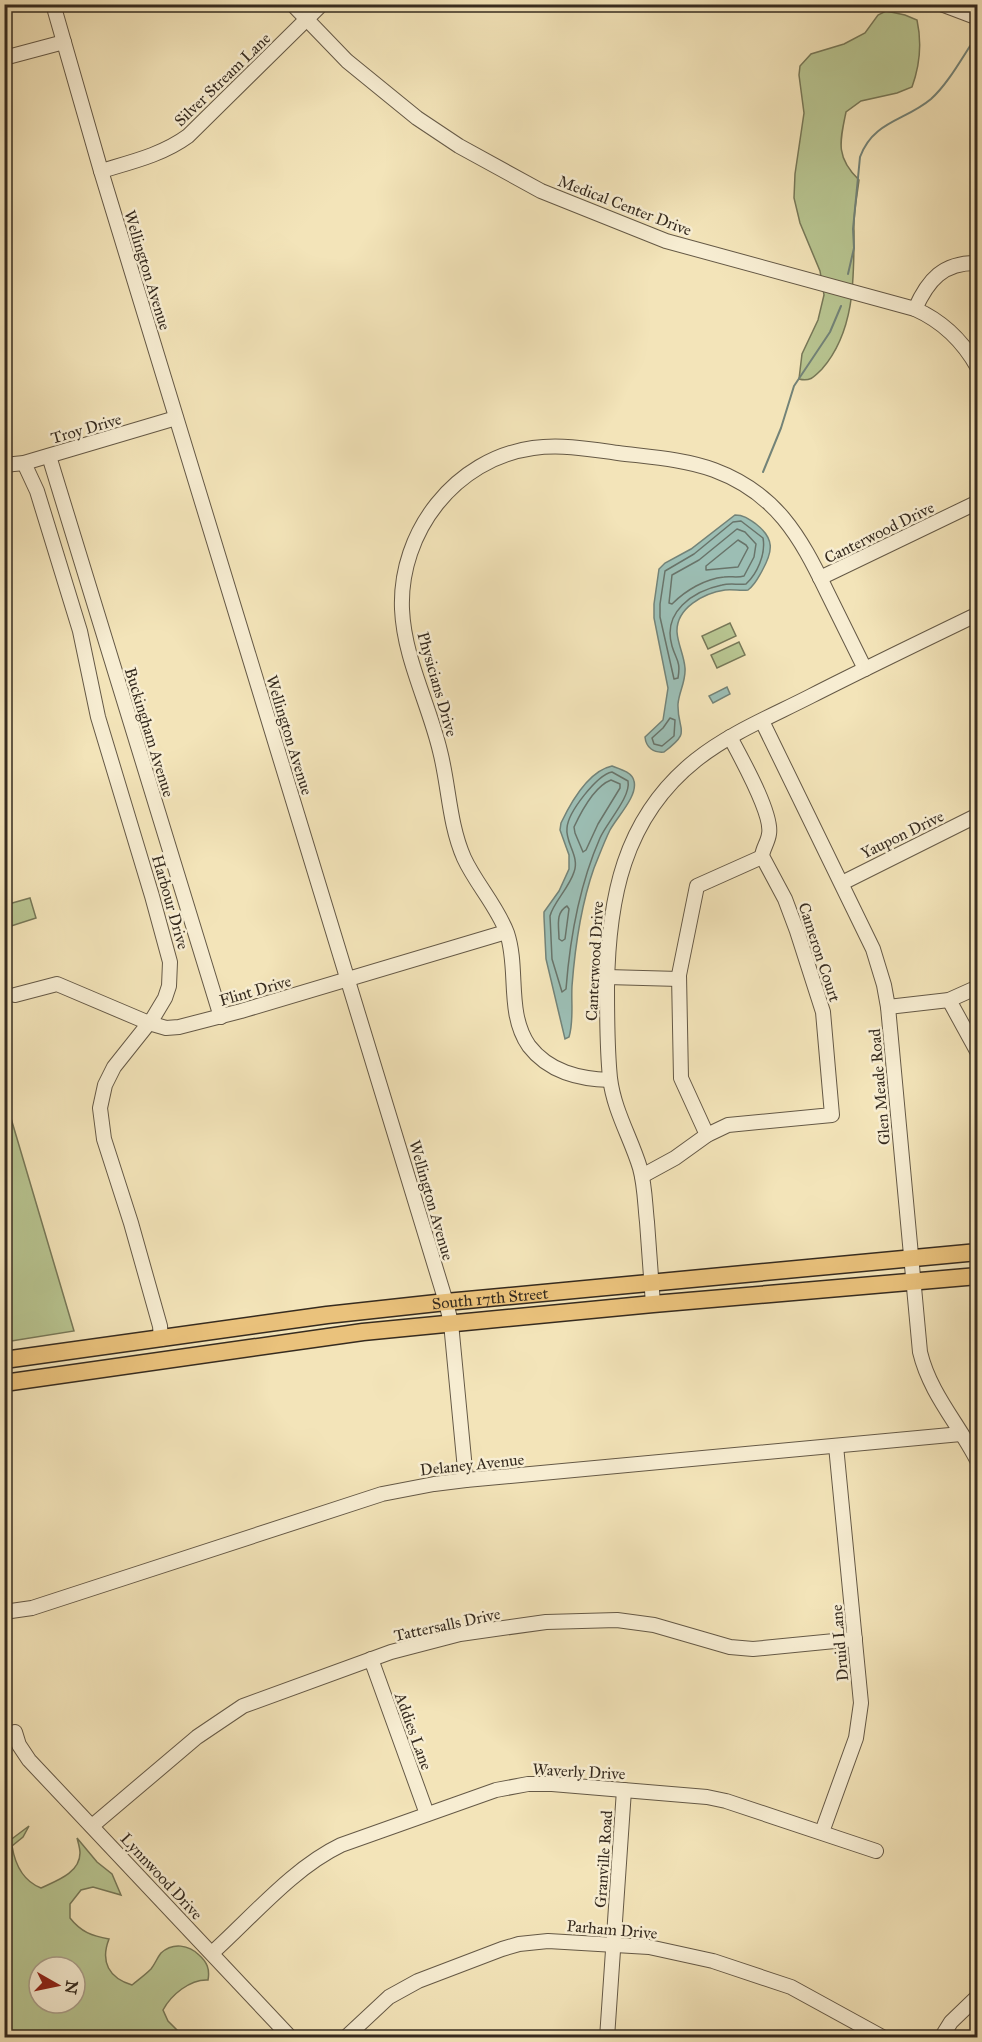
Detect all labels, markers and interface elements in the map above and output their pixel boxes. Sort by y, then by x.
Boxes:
street label: Silver Stream Lane [170,28,275,130]
street label: Medical Center Drive [555,171,695,240]
street label: Wellington Avenue [119,208,175,333]
street label: Troy Drive [49,409,124,448]
street label: Canterwood Drive [821,497,938,567]
street label: Physicians Drive [413,629,462,739]
street label: Buckingham Avenue [120,665,178,800]
street label: Wellington Avenue [261,673,317,798]
street label: Yaupon Drive [858,806,947,863]
street label: Harbour Drive [148,853,193,952]
street label: Canterwood Drive [582,900,607,1021]
street label: Cameron Court [795,900,845,1004]
street label: Flint Drive [217,971,294,1010]
street label: Glen Meade Road [865,1028,894,1146]
street label: Wellington Avenue [404,1138,458,1263]
street label: South 17th Street [431,1283,549,1313]
street label: Delaney Avenue [419,1450,525,1479]
street label: Druid Lane [827,1603,852,1682]
street label: Tattersalls Drive [392,1604,502,1645]
street label: Addies Lane [390,1689,436,1773]
street label: Waverly Drive [532,1760,626,1783]
street label: Granville Road [591,1810,616,1908]
street label: Lynnwood Drive [117,1829,207,1924]
street label: Parham Drive [566,1916,658,1943]
north arrow [27,1955,87,2015]
text: N [61,1979,82,1996]

